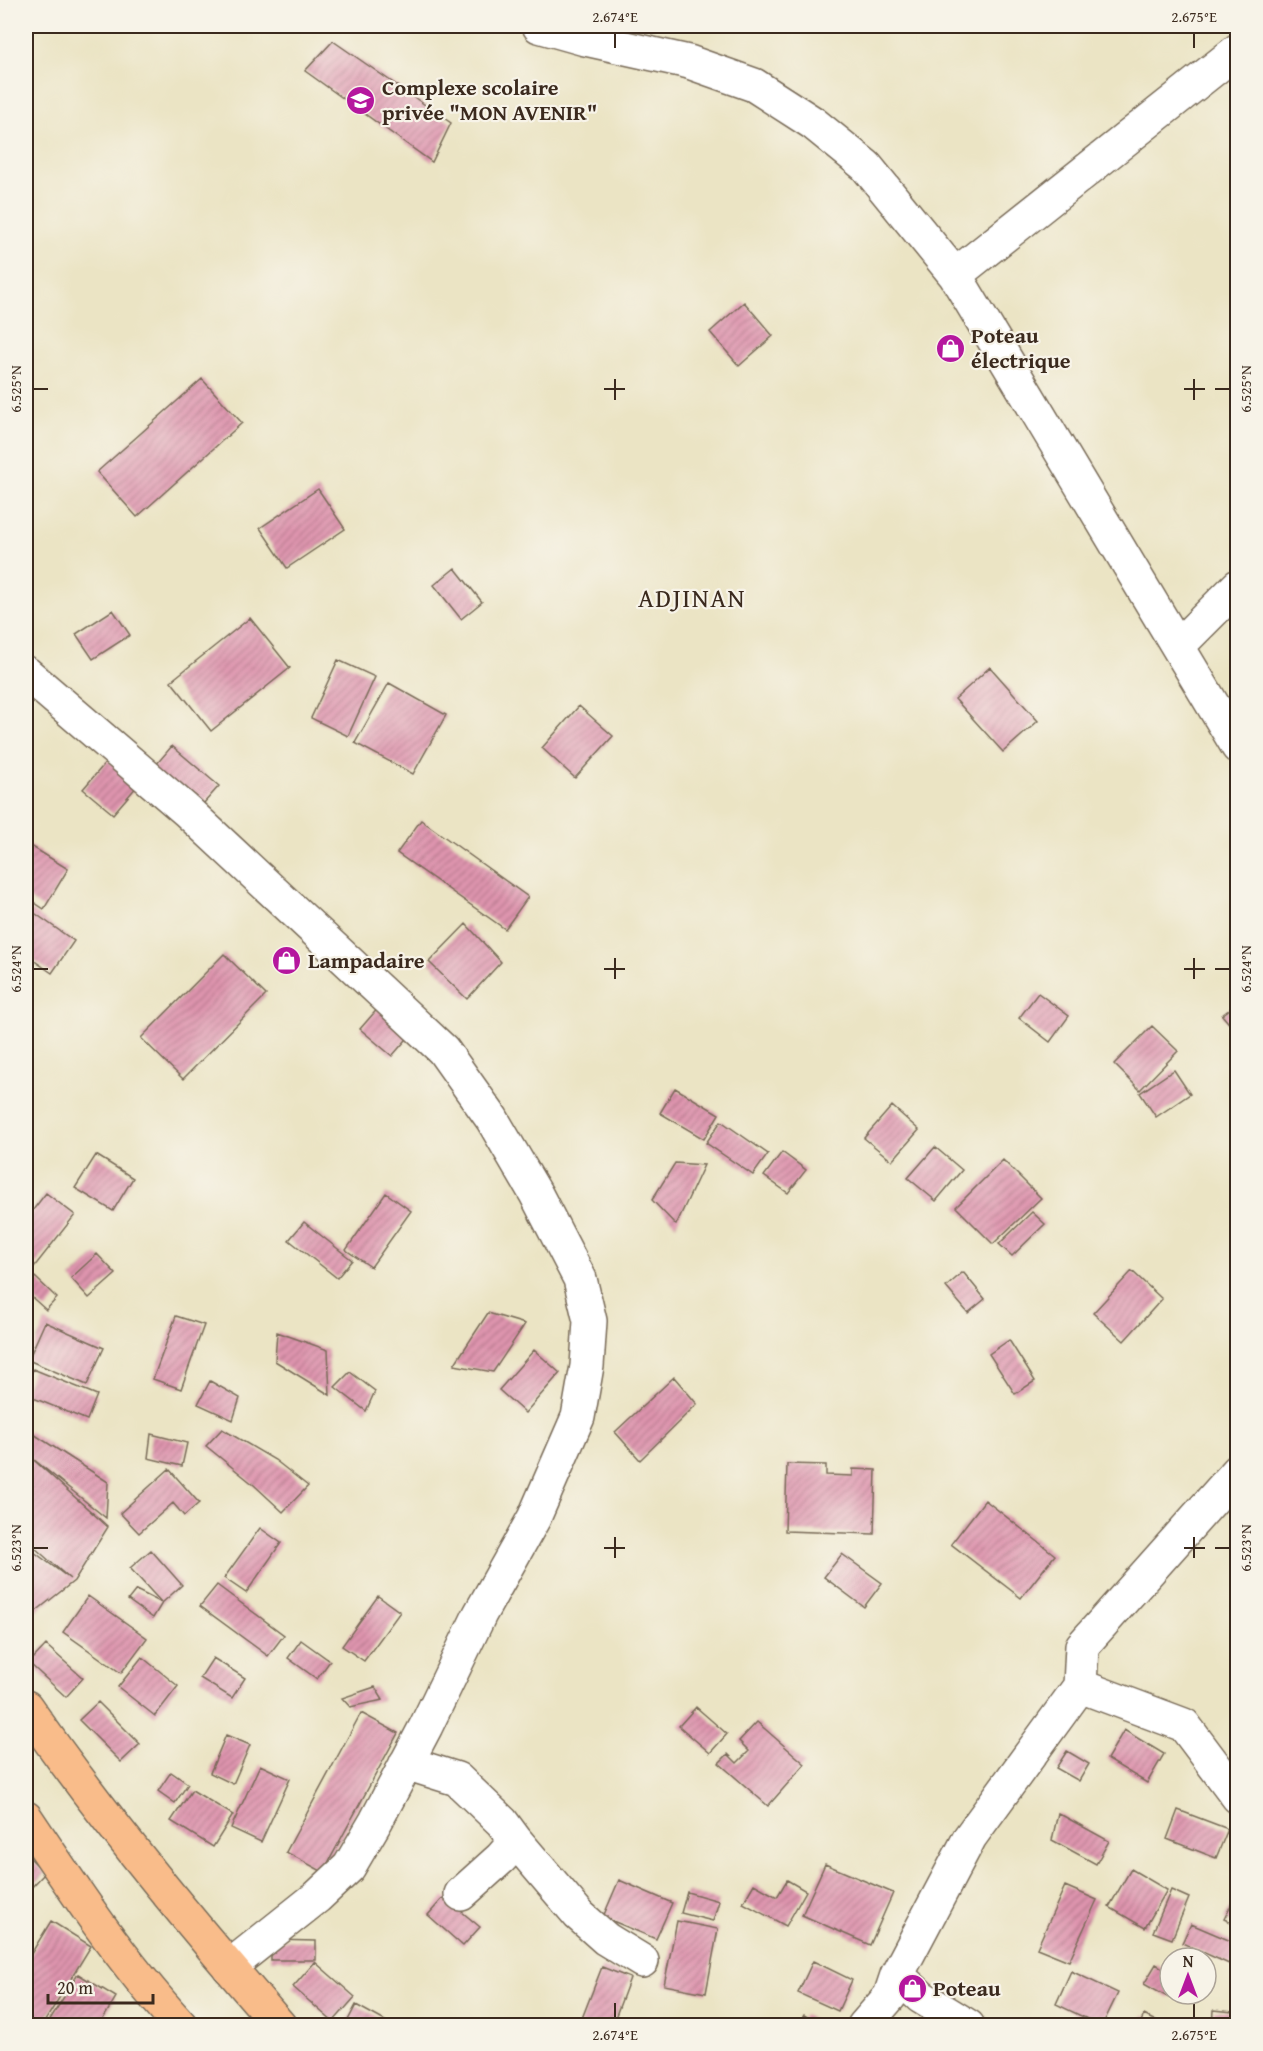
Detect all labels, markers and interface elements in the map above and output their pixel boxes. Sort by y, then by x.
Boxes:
text: 2.674°E [592,6,638,27]
text: 2.675°E [1171,6,1217,27]
place label: Complexe scolaire privée "MON AVENIR" [382,71,597,128]
school or university icon: Complexe scolaire privée "MON AVENIR" [345,84,377,116]
place label: Poteau électrique [971,319,1071,376]
shop icon: Poteau électrique [934,332,966,364]
text: 6.525°N [5,365,26,413]
text: 6.525°N [1235,365,1256,413]
district label: ADJINAN [638,578,746,617]
shop icon: Lampadaire [271,944,303,976]
place label: Lampadaire [308,944,425,976]
text: 6.524°N [5,945,26,993]
text: 6.524°N [1235,945,1256,993]
text: 6.523°N [5,1524,26,1572]
text: 6.523°N [1235,1524,1256,1572]
north arrow [1158,1946,1218,2006]
text: N [1183,1949,1194,1973]
scale bar [48,1967,153,2005]
shop icon: Poteau [896,1972,928,2004]
place label: Poteau [933,1972,1001,2004]
text: 20 m [57,1974,93,2001]
text: 2.674°E [592,2024,638,2045]
text: 2.675°E [1171,2024,1217,2045]

